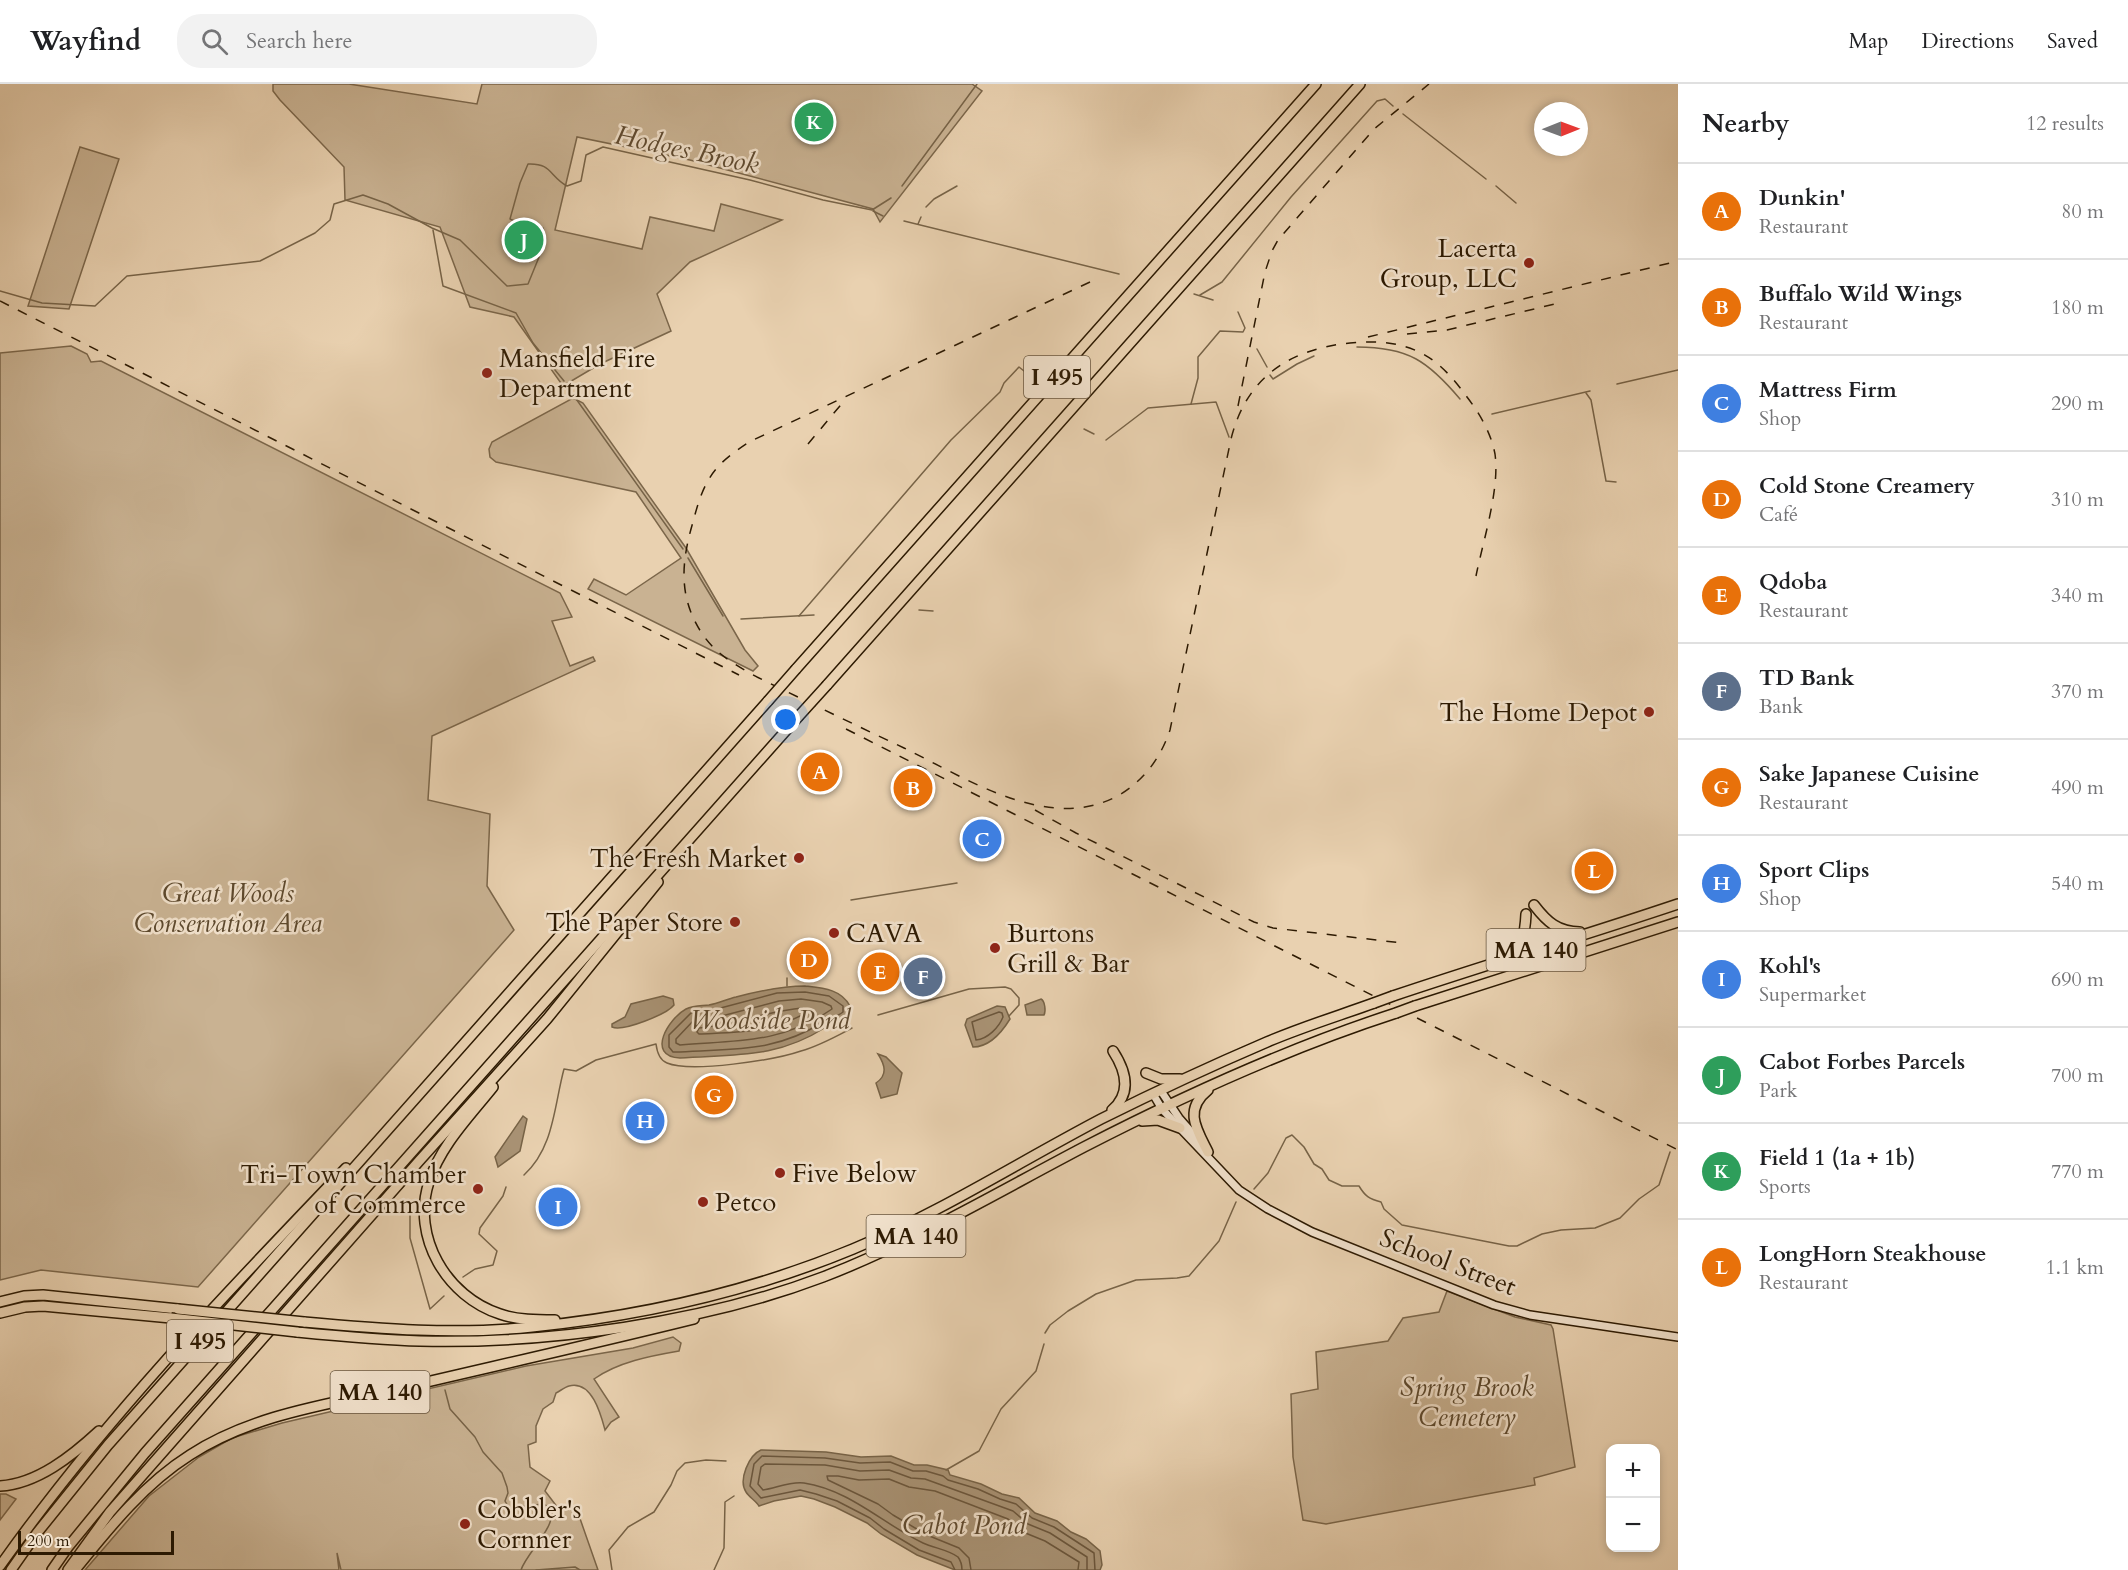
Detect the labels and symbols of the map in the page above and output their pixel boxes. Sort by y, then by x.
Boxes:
pin: K [794,99,834,144]
north arrow [1534,102,1588,156]
water label: Hodges Brook [611,117,763,183]
pin: J [504,218,544,262]
place label: Lacerta Group, LLC [1380,231,1517,296]
marker: Lacerta Group, LLC [1522,256,1536,270]
place label: Mansfield Fire Department [499,341,656,406]
road number: I 495 [1024,356,1090,398]
marker: Mansfield Fire Department [480,366,494,380]
place label: The Home Depot [1439,695,1637,730]
your location [771,705,800,734]
marker: The Home Depot [1642,705,1656,719]
pin: A [800,750,840,794]
pin: B [894,766,932,810]
pin: C [962,816,1002,861]
place label: The Fresh Market [590,841,787,876]
pin: L [1574,848,1614,894]
marker: The Fresh Market [792,851,806,865]
park label: Great Woods Conservation Area [134,876,323,941]
place label: The Paper Store [546,905,723,940]
marker: The Paper Store [728,915,742,929]
place label: CAVA [846,916,922,951]
place label: Burtons Grill & Bar [1007,916,1130,981]
marker: CAVA [827,926,841,940]
road number: MA 140 [1486,929,1586,971]
pin: D [790,938,828,982]
marker: Burtons Grill & Bar [988,941,1002,955]
pin: E [860,950,900,994]
pin: F [904,954,942,1000]
water label: Woodside Pond [690,1002,851,1039]
pin: G [694,1072,734,1118]
pin: H [626,1098,664,1144]
place label: Five Below [792,1156,917,1191]
place label: Tri-Town Chamber of Commerce [240,1157,467,1222]
marker: Five Below [773,1166,787,1180]
marker: Tri-Town Chamber of Commerce [471,1182,485,1196]
pin: I [538,1184,578,1230]
place label: Petco [715,1185,776,1220]
marker: Petco [696,1195,710,1209]
road number: MA 140 [866,1215,966,1257]
street label: School Street [1375,1220,1521,1304]
road number: I 495 [167,1320,233,1362]
park label: Spring Brook Cemetery [1400,1370,1534,1435]
road number: MA 140 [330,1371,430,1413]
place label: Cobbler's Cornner [477,1492,581,1557]
water label: Cabot Pond [902,1507,1027,1544]
marker: Cobbler's Cornner [458,1517,472,1531]
scale bar [18,1528,174,1556]

